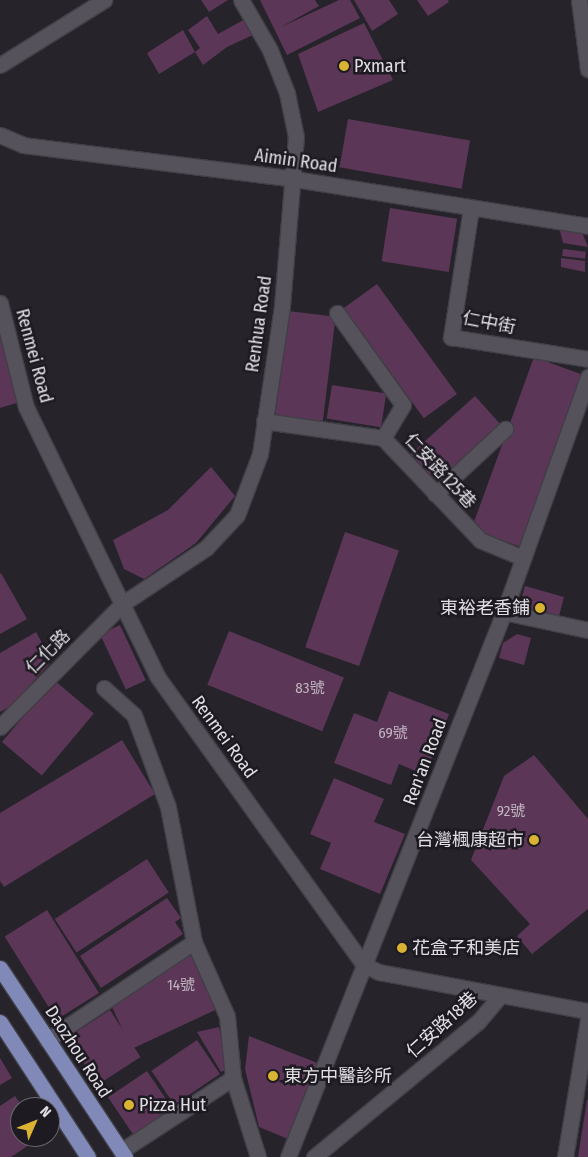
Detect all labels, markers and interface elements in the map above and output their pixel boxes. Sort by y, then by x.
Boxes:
place label: Pxmart [354,55,406,77]
marker: Pxmart [338,60,350,72]
street label: Aimin Road [253,145,339,177]
street label: Renhua Road [242,274,276,374]
street label: Renmei Road [11,306,57,406]
street label: 仁中街 [460,307,518,339]
street label: 仁安路125巷 [400,429,480,513]
place label: 東裕老香鋪 [440,597,530,619]
marker: 東裕老香鋪 [534,602,546,614]
street label: 仁化路 [21,625,75,679]
house number: 83號 [295,680,325,698]
street label: Renmei Road [187,692,261,782]
street label: Ren'an Road [399,716,451,808]
house number: 69號 [378,725,408,743]
house number: 92號 [497,803,525,821]
place label: 台灣楓康超市 [416,829,524,851]
marker: 台灣楓康超市 [528,834,540,846]
place label: 花盒子和美店 [412,937,520,959]
marker: 花盒子和美店 [396,942,408,954]
house number: 14號 [167,977,195,995]
street label: 仁安路18巷 [402,988,482,1062]
street label: Daozhou Road [40,1002,116,1102]
place label: 東方中醫診所 [284,1065,392,1087]
marker: 東方中醫診所 [266,1069,280,1083]
place label: Pizza Hut [139,1094,206,1116]
north arrow [10,1097,60,1147]
marker: Pizza Hut [123,1099,135,1111]
text: N [36,1103,54,1121]

